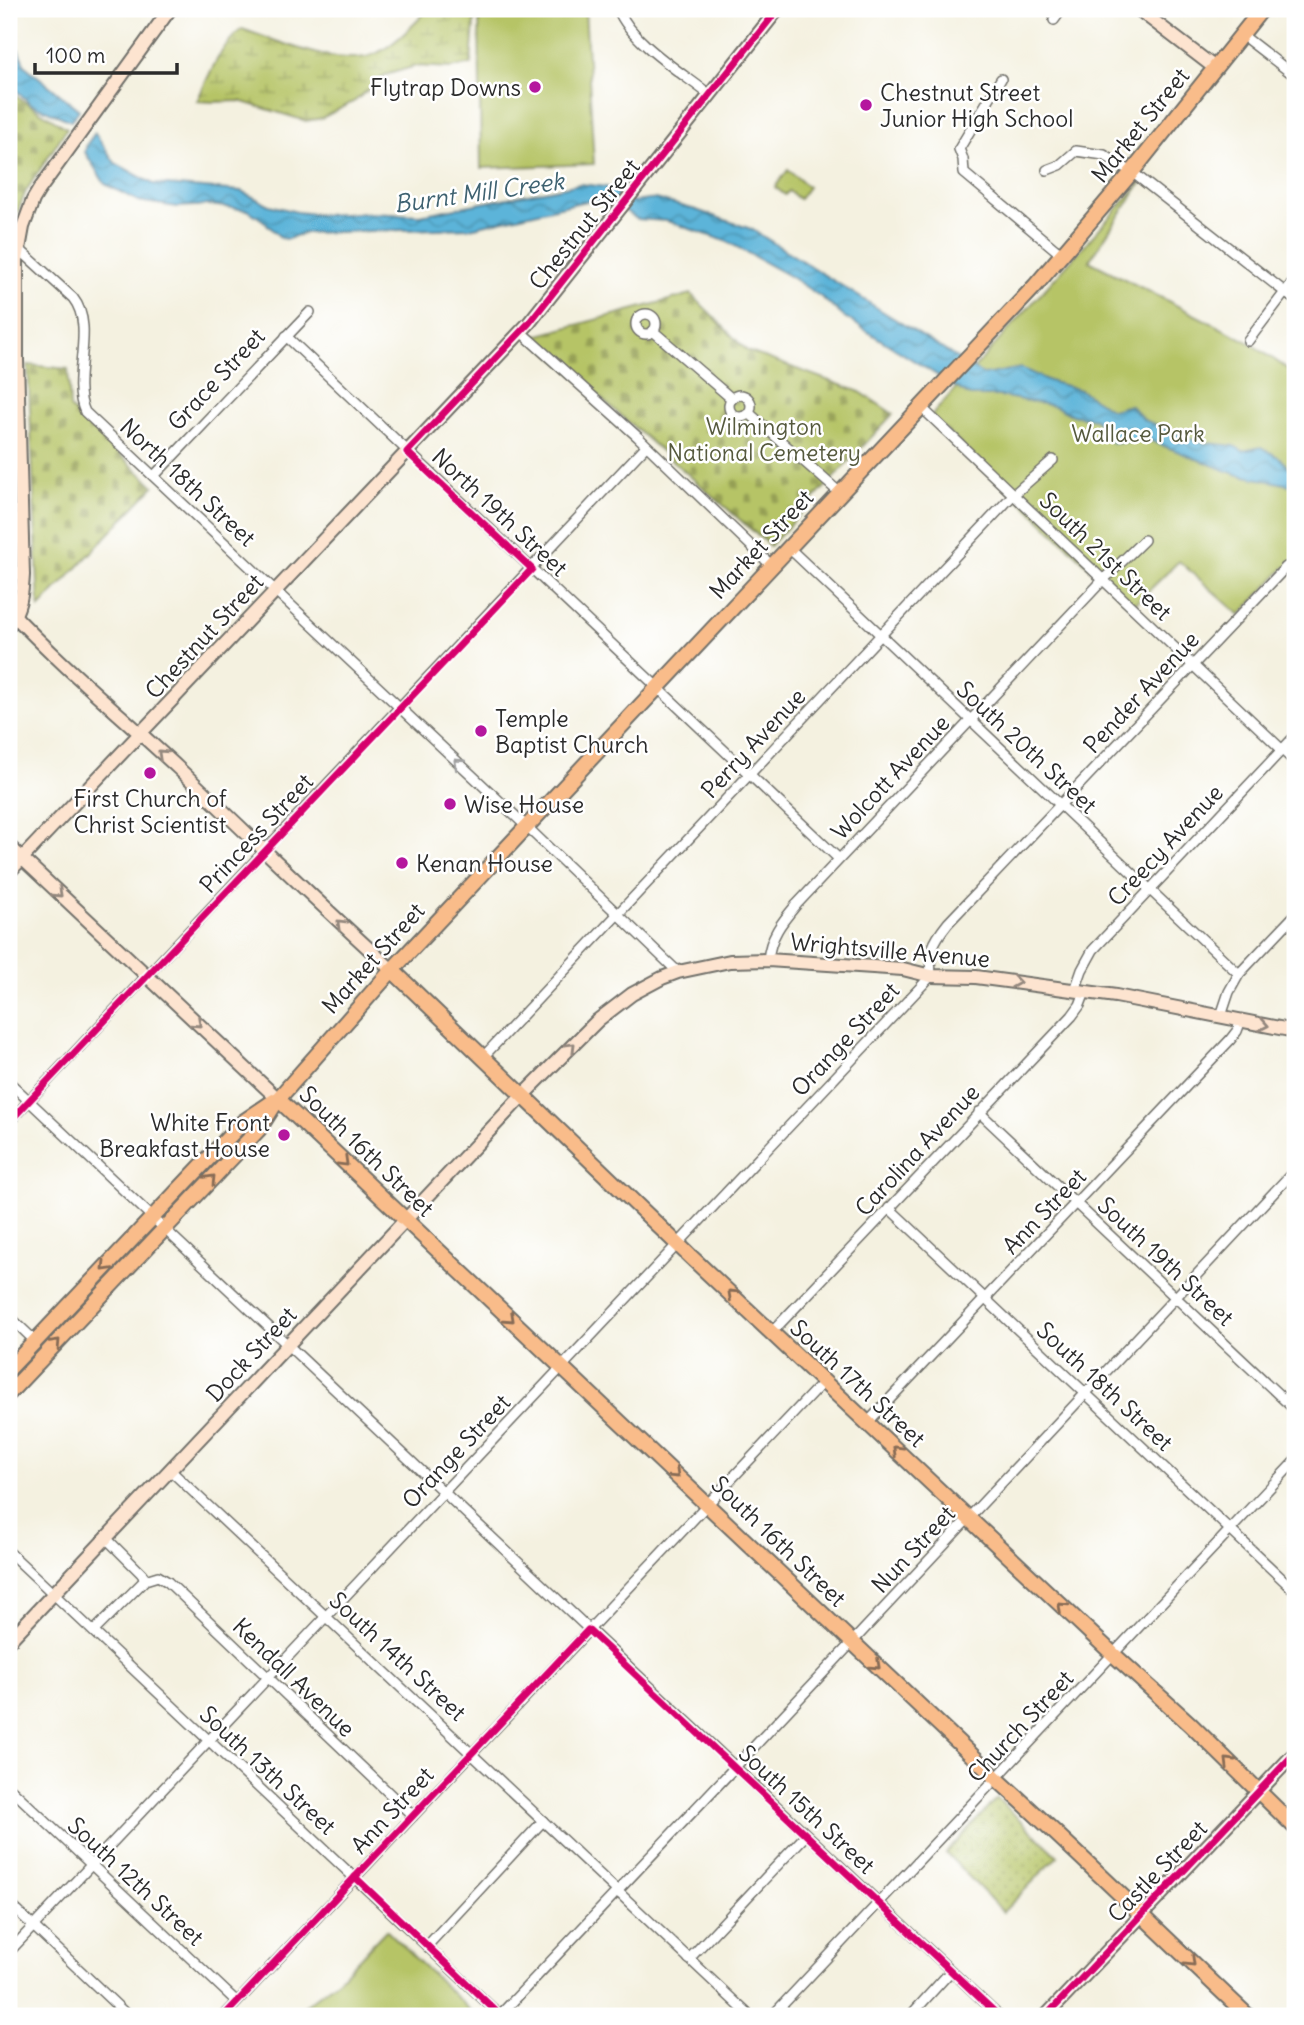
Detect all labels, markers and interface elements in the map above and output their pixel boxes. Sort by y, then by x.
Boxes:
scale bar [35,32,177,76]
text: 100 m [46,42,105,69]
street label: Market Street [1085,61,1195,188]
place label: Flytrap Downs [370,73,521,102]
place label: Chestnut Street Junior High School [880,78,1073,133]
marker: Flytrap Downs [527,79,543,95]
marker: Chestnut Street Junior High School [858,97,874,113]
street label: Chestnut Street [522,152,646,295]
water label: Burnt Mill Creek [392,165,568,219]
street label: Grace Street [161,322,271,436]
street label: North 18th Street [114,412,262,552]
park label: Wilmington National Cemetery [667,412,861,467]
park label: Wallace Park [1071,419,1205,448]
street label: North 19th Street [426,442,574,582]
street label: Market Street [703,483,819,605]
street label: South 21st Street [1034,486,1178,626]
street label: Chestnut Street [139,567,269,704]
street label: Pender Avenue [1077,625,1205,759]
street label: South 20th Street [951,675,1103,820]
street label: Perry Avenue [695,682,811,804]
place label: Temple Baptist Church [495,704,649,759]
street label: Wolcott Avenue [825,708,955,846]
marker: Temple Baptist Church [473,723,489,739]
one-way arrow [157,750,170,762]
one-way arrow [453,758,466,771]
marker: First Church of Christ Scientist [142,765,158,781]
street label: Princess Street [193,767,319,899]
street label: Creecy Avenue [1101,778,1229,912]
place label: First Church of Christ Scientist [74,784,227,839]
place label: Wise House [464,790,584,819]
marker: Wise House [442,796,458,812]
place label: Kenan House [416,849,553,878]
marker: Kenan House [394,855,410,871]
one-way arrow [50,884,63,897]
street label: Market Street [316,896,431,1020]
one-way arrow [337,920,350,932]
street label: Wrightsville Avenue [789,927,991,973]
one-way arrow [1010,975,1022,990]
street label: Orange Street [785,976,905,1102]
one-way arrow [189,1014,202,1027]
one-way arrow [1258,1017,1270,1032]
one-way arrow [563,1042,576,1055]
street label: Carolina Avenue [849,1078,985,1222]
street label: South 16th Street [294,1079,441,1223]
place label: White Front Breakfast House [99,1108,270,1163]
marker: White Front Breakfast House [276,1127,292,1143]
one-way arrow [336,1153,349,1166]
street label: Ann Street [996,1162,1092,1260]
one-way arrow [203,1174,216,1187]
street label: South 19th Street [1092,1190,1240,1332]
one-way arrow [102,1258,115,1271]
one-way arrow [727,1290,740,1303]
street label: Dock Street [200,1300,303,1408]
one-way arrow [501,1310,514,1323]
street label: South 17th Street [785,1313,932,1453]
street label: South 18th Street [1031,1315,1179,1457]
one-way arrow [47,1338,60,1351]
street label: Orange Street [396,1388,516,1514]
one-way arrow [892,1446,905,1459]
one-way arrow [667,1466,680,1479]
street label: South 16th Street [706,1469,853,1613]
street label: Nun Street [865,1499,961,1599]
street label: South 14th Street [324,1585,472,1727]
one-way arrow [1057,1602,1070,1615]
street label: Kendall Avenue [227,1611,361,1743]
one-way arrow [868,1656,881,1669]
street label: Church Street [961,1664,1079,1788]
street label: South 13th Street [194,1699,342,1841]
street label: South 15th Street [733,1738,881,1880]
one-way arrow [1224,1758,1237,1771]
street label: Ann Street [344,1760,440,1859]
street label: South 12th Street [62,1811,210,1952]
street label: Castle Street [1101,1814,1213,1928]
one-way arrow [1183,1953,1196,1966]

